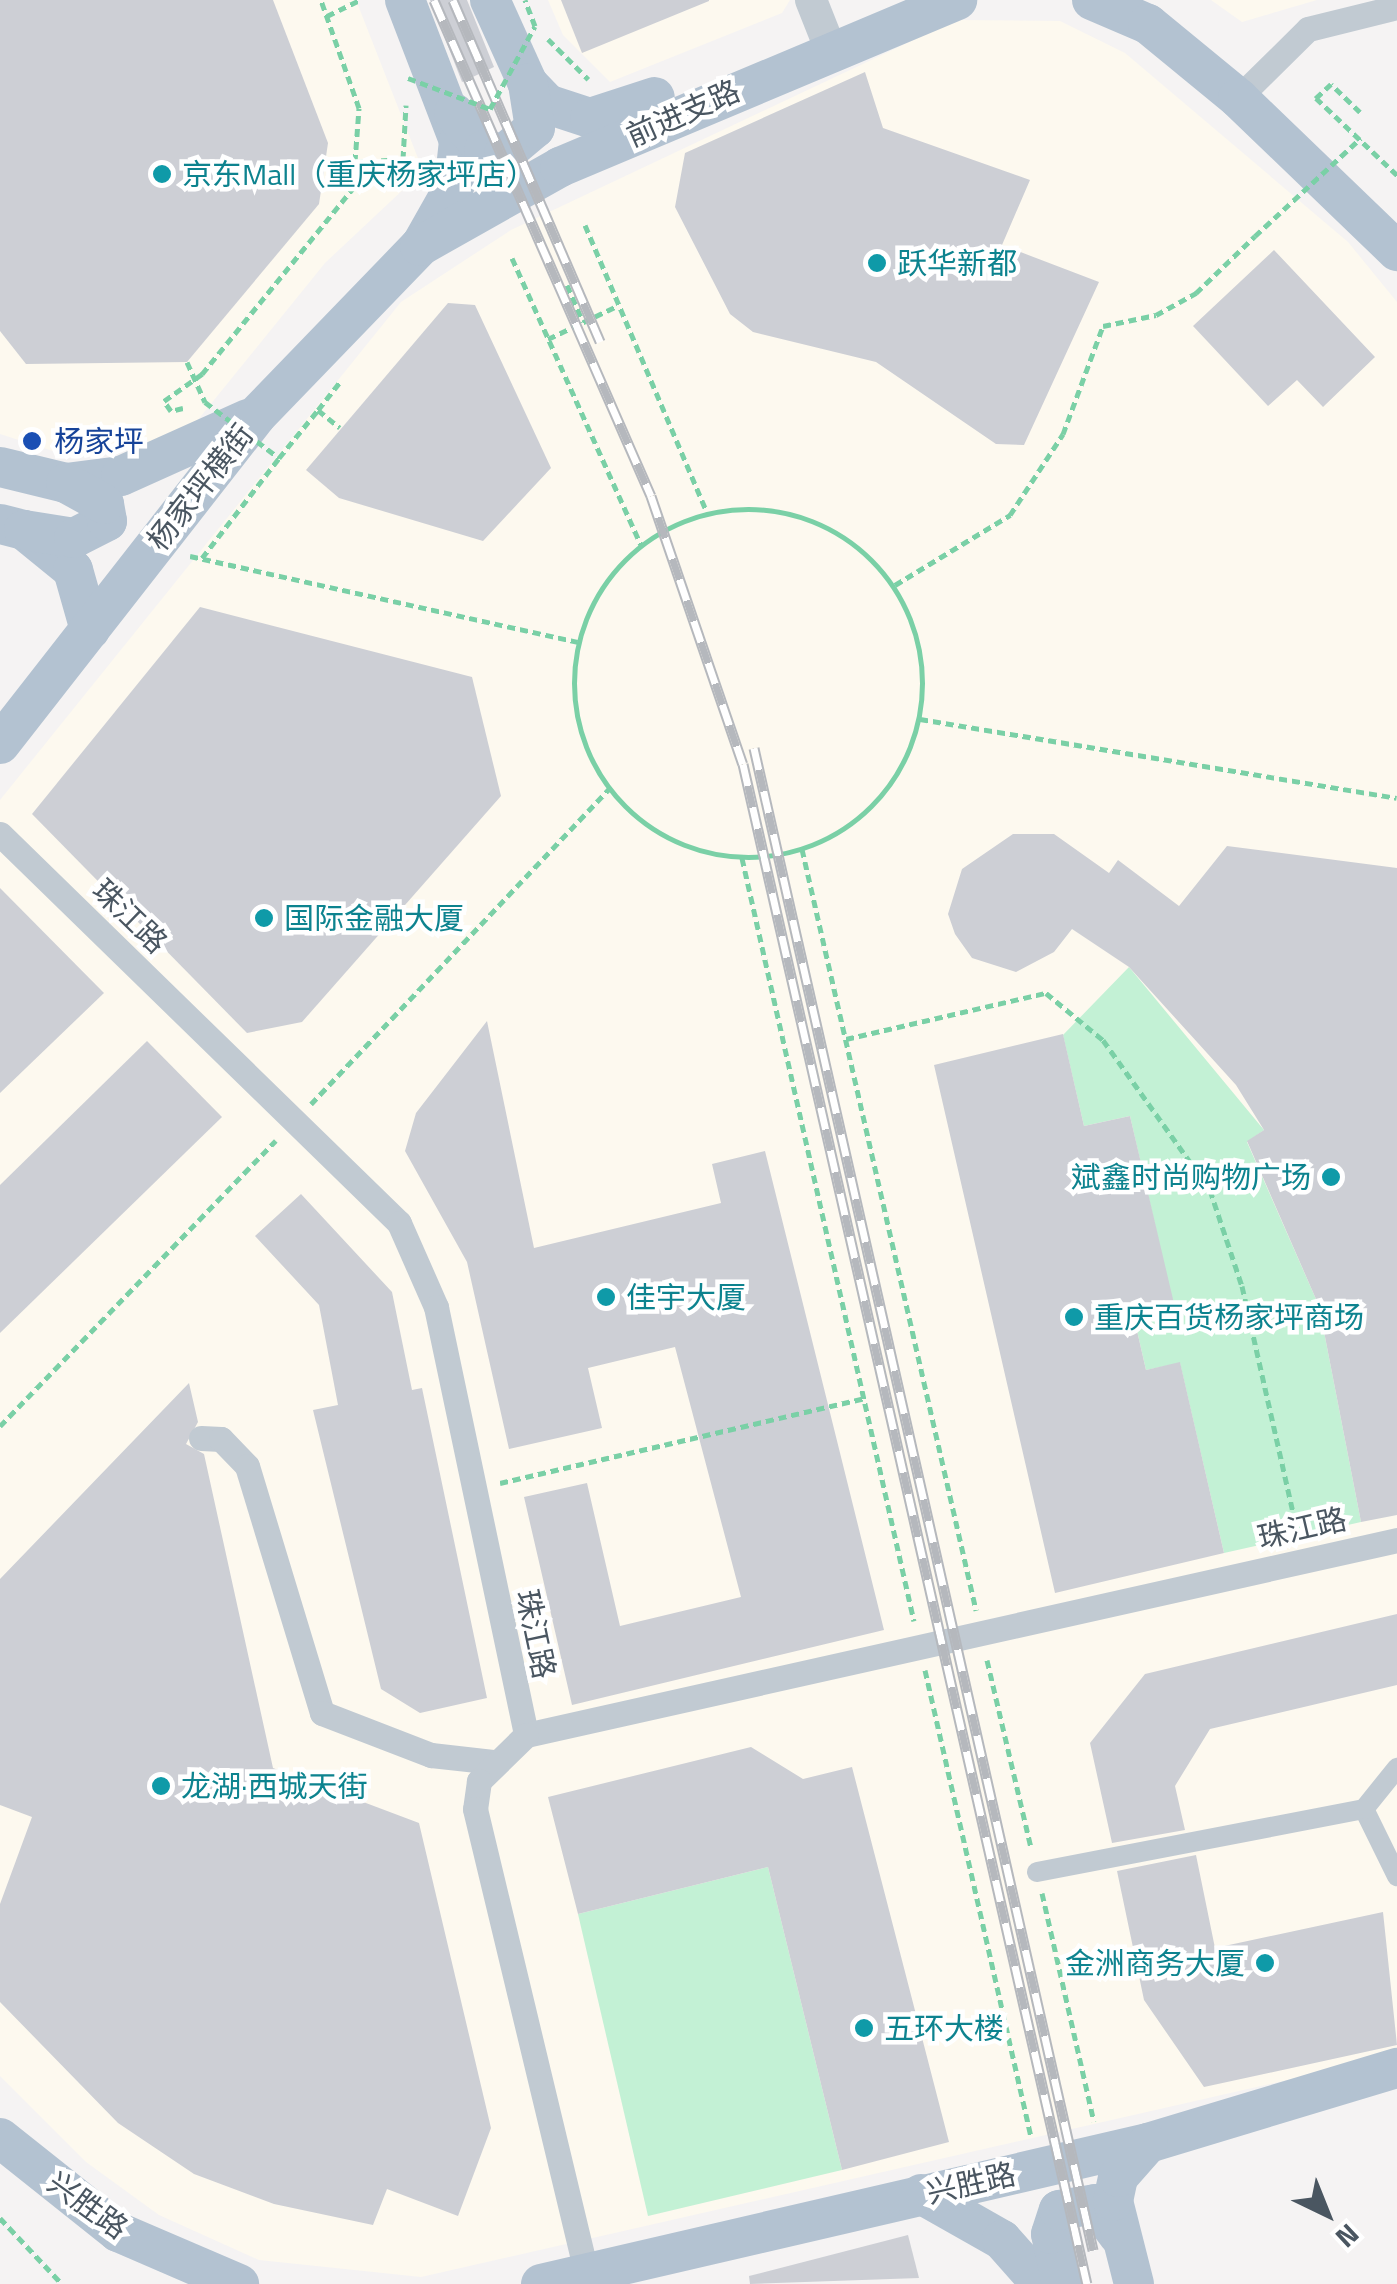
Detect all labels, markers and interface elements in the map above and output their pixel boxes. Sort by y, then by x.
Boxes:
street label: 前进支路 [621,72,745,154]
place label: 京东Mall（重庆杨家坪店） [182,156,536,192]
marker: 京东Mall（重庆杨家坪店） [151,163,173,185]
place label: 跃华新都 [897,245,1017,281]
marker: 跃华新都 [866,252,888,274]
street label: 杨家坪横街 [140,417,260,557]
place label: 杨家坪 [54,423,144,459]
marker: 杨家坪 [19,428,45,454]
street label: 珠江路 [85,872,175,960]
place label: 国际金融大厦 [284,900,464,936]
marker: 国际金融大厦 [253,907,275,929]
place label: 斌鑫时尚购物广场 [1071,1159,1311,1195]
marker: 斌鑫时尚购物广场 [1320,1166,1342,1188]
place label: 佳宇大厦 [626,1279,746,1315]
marker: 佳宇大厦 [595,1286,617,1308]
place label: 重庆百货杨家坪商场 [1094,1299,1364,1335]
marker: 重庆百货杨家坪商场 [1063,1306,1085,1328]
street label: 珠江路 [1254,1500,1350,1556]
street label: 珠江路 [509,1586,563,1682]
place label: 龙湖·西城天街 [181,1768,368,1804]
marker: 龙湖·西城天街 [150,1775,172,1797]
place label: 金洲商务大厦 [1065,1945,1245,1981]
marker: 金洲商务大厦 [1254,1952,1276,1974]
place label: 五环大楼 [884,2010,1004,2046]
marker: 五环大楼 [853,2017,875,2039]
street label: 兴胜路 [923,2155,1019,2211]
street label: 兴胜路 [41,2164,135,2246]
north arrow [1277,2164,1377,2264]
text: N [1326,2214,1370,2259]

